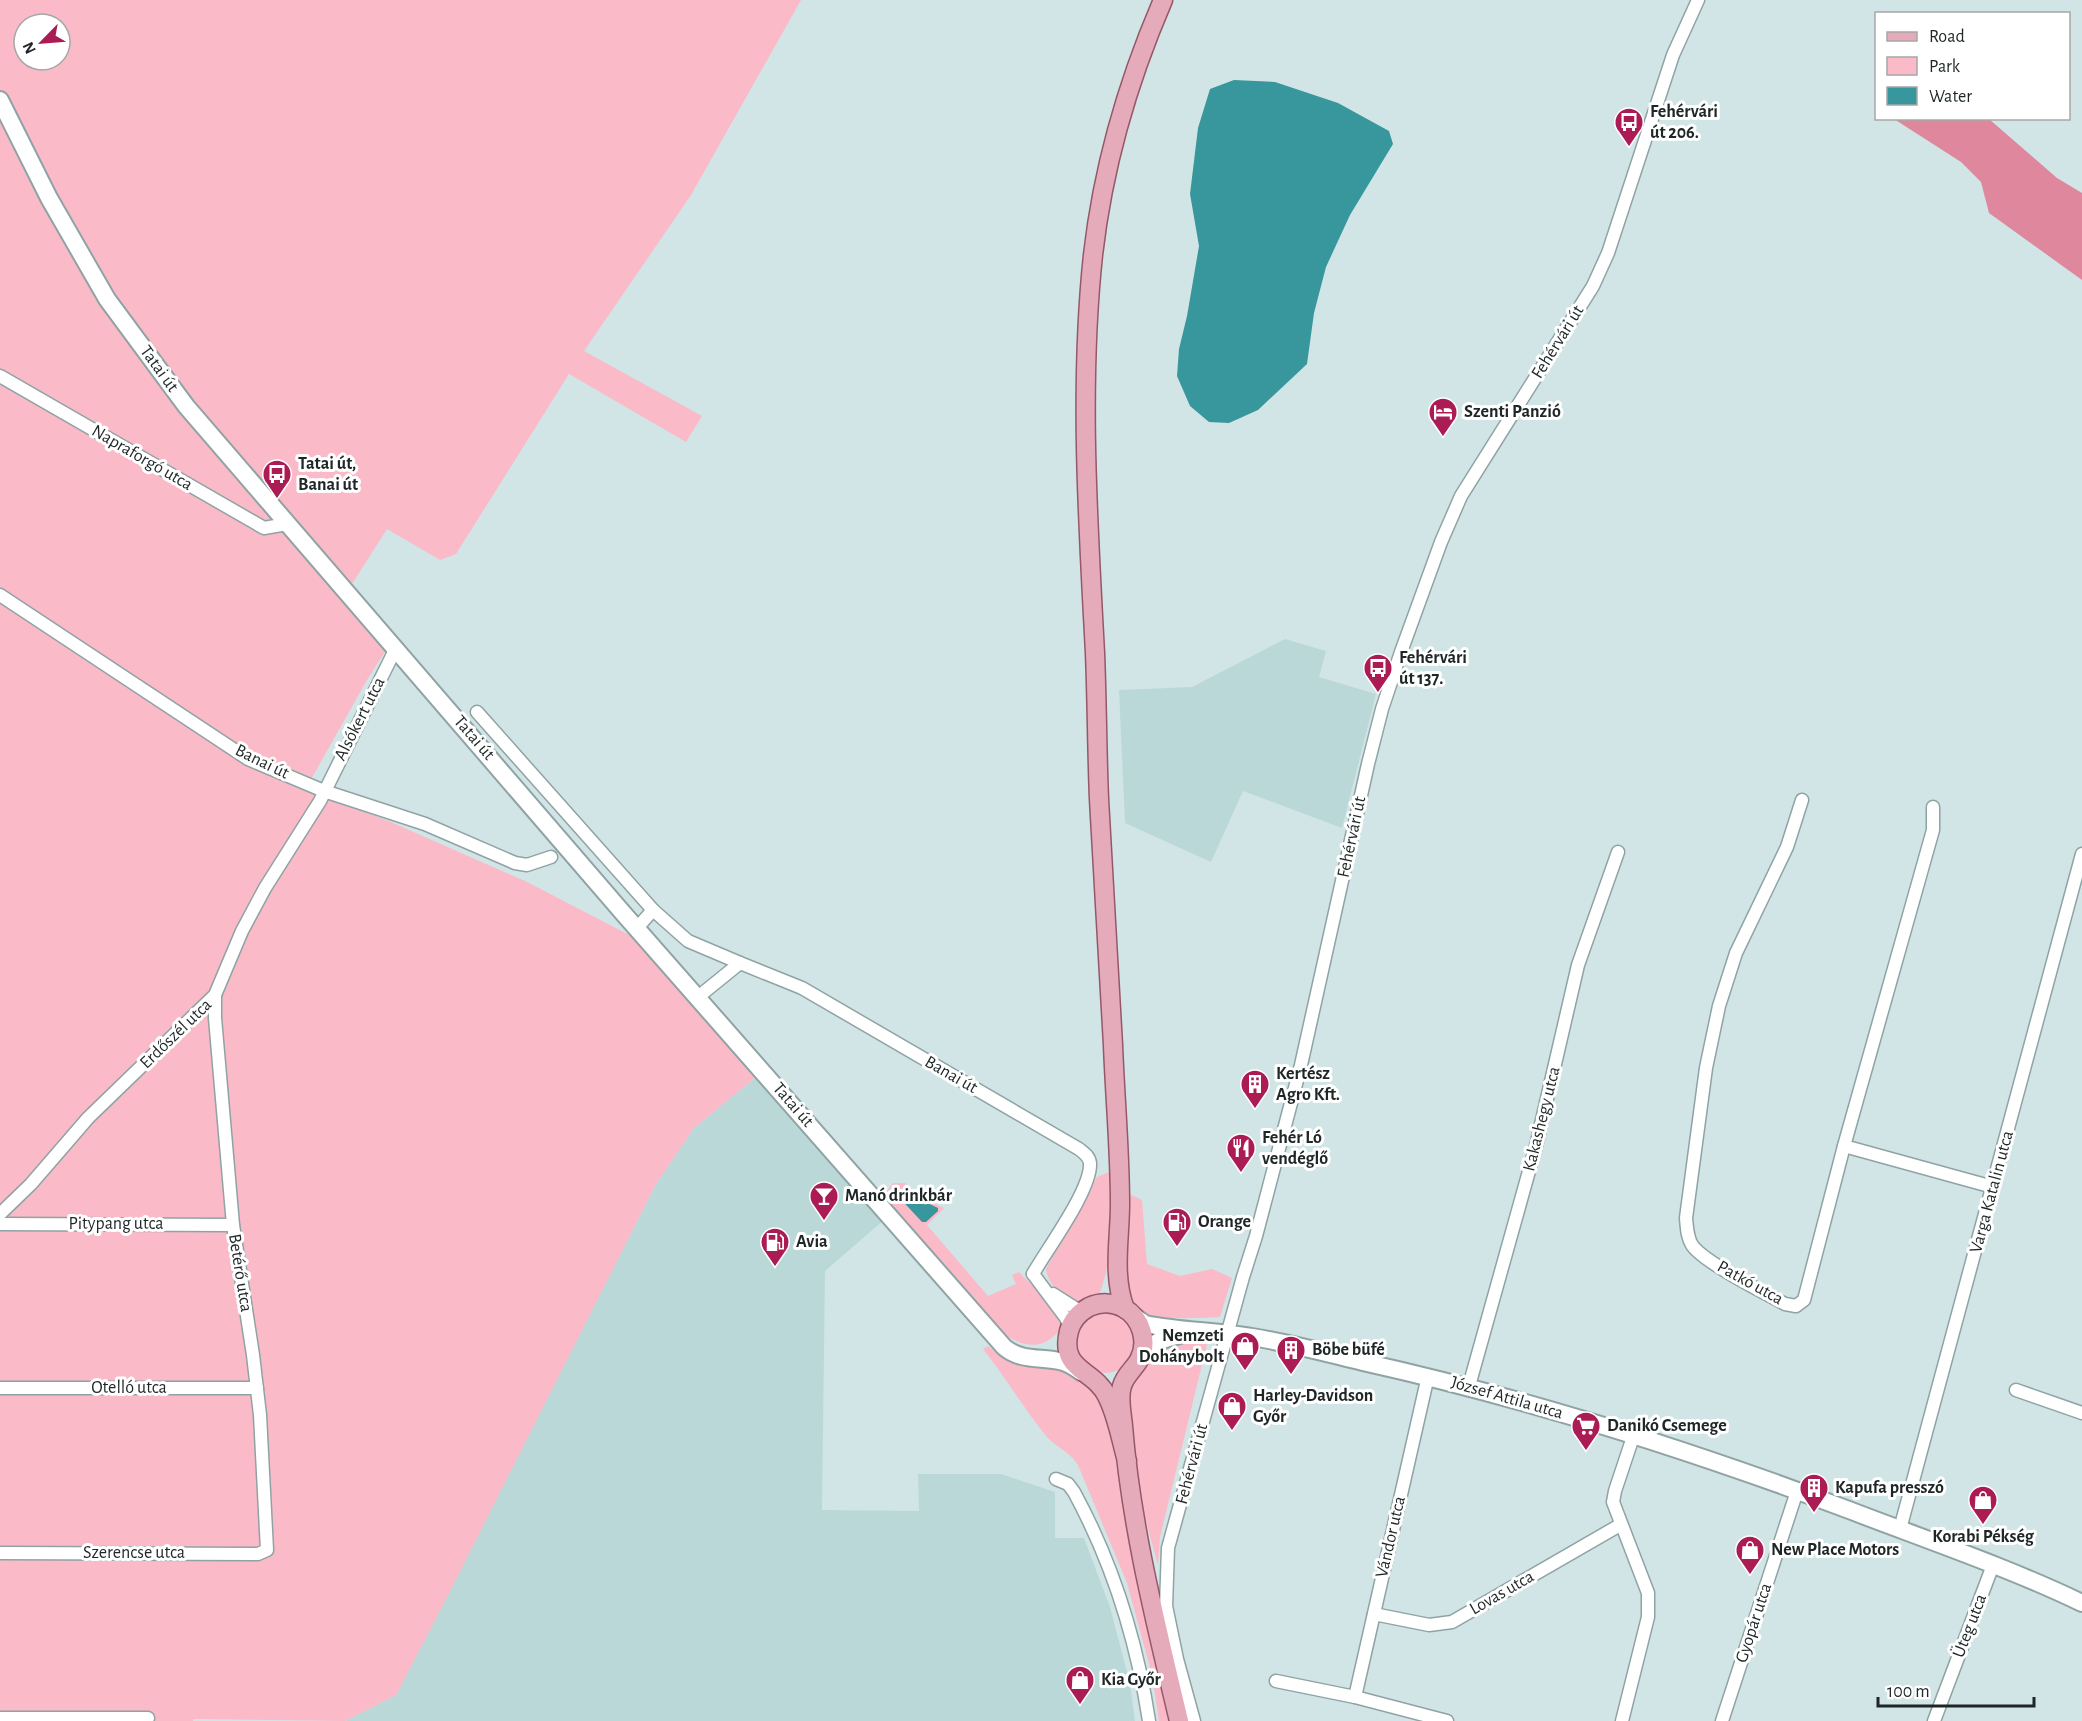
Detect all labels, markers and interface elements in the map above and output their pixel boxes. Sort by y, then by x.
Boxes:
north arrow [12,12,72,72]
legend [1875,12,2070,120]
text: Road [1929,28,1965,46]
text: N [20,39,39,56]
text: Park [1929,58,1961,76]
text: Water [1929,88,1972,106]
place label: Fehérvári út 206. [1650,103,1718,142]
bus stop icon: Fehérvári út 206. [1613,106,1645,148]
street label: Fehérvári út [1528,302,1588,382]
street label: Tatai út [136,343,182,396]
hotel icon: Szenti Panzió [1427,396,1459,438]
place label: Szenti Panzió [1464,403,1561,421]
street label: Napraforgó utca [89,422,195,494]
place label: Tatai út, Banai út [298,455,358,494]
bus stop icon: Tatai út, Banai út [261,458,293,500]
place label: Fehérvári út 137. [1399,649,1467,688]
bus stop icon: Fehérvári út 137. [1362,652,1394,694]
street label: Alsókert utca [331,674,389,764]
street label: Tatai út [450,712,498,764]
street label: Banai út [232,741,292,783]
street label: Fehérvári út [1335,794,1369,879]
street label: Erdőszél utca [137,996,215,1072]
street label: Banai út [922,1053,981,1097]
place label: Kertész Agro Kft. [1276,1065,1340,1104]
street label: Kakashegy utca [1520,1065,1564,1173]
building icon: Kertész Agro Kft. [1239,1068,1271,1110]
street label: Tatai út [769,1079,817,1131]
place label: Fehér Ló vendéglő [1262,1129,1328,1168]
street label: Varga Katalin utca [1967,1129,2017,1255]
restaurant icon: Fehér Ló vendéglő [1225,1132,1257,1174]
bar icon: Manó drinkbár [808,1180,840,1222]
place label: Manó drinkbár [845,1187,953,1205]
fuel station icon: Orange [1161,1206,1193,1248]
place label: Orange [1198,1213,1251,1231]
street label: Pitypang utca [68,1215,164,1233]
fuel station icon: Avia [759,1226,791,1268]
street label: Betérő utca [225,1233,255,1313]
place label: Avia [796,1233,828,1251]
street label: Patkó utca [1714,1258,1786,1308]
place label: Nemzeti Dohánybolt [1139,1327,1224,1366]
shop icon: Nemzeti Dohánybolt [1229,1330,1261,1372]
building icon: Böbe büfé [1275,1334,1307,1376]
place label: Böbe büfé [1312,1341,1385,1359]
street label: József Attila utca [1449,1373,1565,1423]
street label: Otelló utca [91,1379,167,1397]
place label: Harley-Davidson Győr [1253,1387,1373,1426]
shop icon: Harley-Davidson Győr [1216,1390,1248,1432]
supermarket icon: Danikó Csemege [1570,1410,1602,1452]
place label: Danikó Csemege [1607,1417,1727,1435]
street label: Fehérvári út [1173,1421,1211,1506]
building icon: Kapufa presszó [1798,1472,1830,1514]
place label: Kapufa presszó [1835,1479,1944,1497]
shop icon: Korabi Pékség [1967,1484,1999,1526]
street label: Vándor utca [1373,1494,1409,1580]
place label: Korabi Pékség [1932,1528,2035,1546]
shop icon: New Place Motors [1734,1534,1766,1576]
place label: New Place Motors [1771,1541,1899,1559]
street label: Szerencse utca [83,1544,185,1562]
street label: Lovas utca [1467,1567,1537,1619]
street label: Gyopár utca [1733,1581,1775,1665]
street label: Üteg utca [1948,1591,1990,1660]
shop icon: Kia Győr [1064,1664,1096,1706]
scale bar [1878,1670,2034,1708]
place label: Kia Győr [1101,1671,1162,1689]
text: 100 m [1887,1683,1930,1701]

